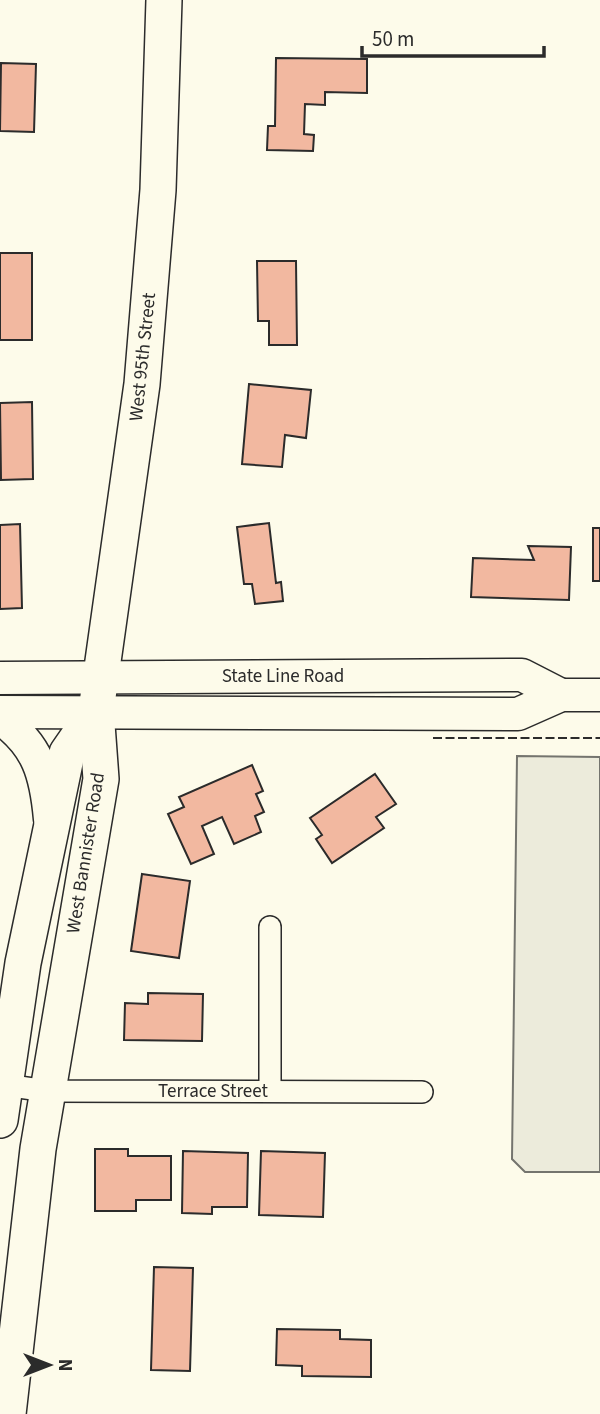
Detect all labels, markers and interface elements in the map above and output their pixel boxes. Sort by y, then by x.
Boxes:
scale bar [362,14,544,58]
text: 50 m [372,24,414,54]
street label: West 95th Street [123,291,163,423]
street label: State Line Road [222,663,344,690]
street label: West Bannister Road [60,771,112,935]
street label: Terrace Street [158,1078,268,1105]
north arrow [14,1330,84,1400]
text: N [51,1359,78,1371]

